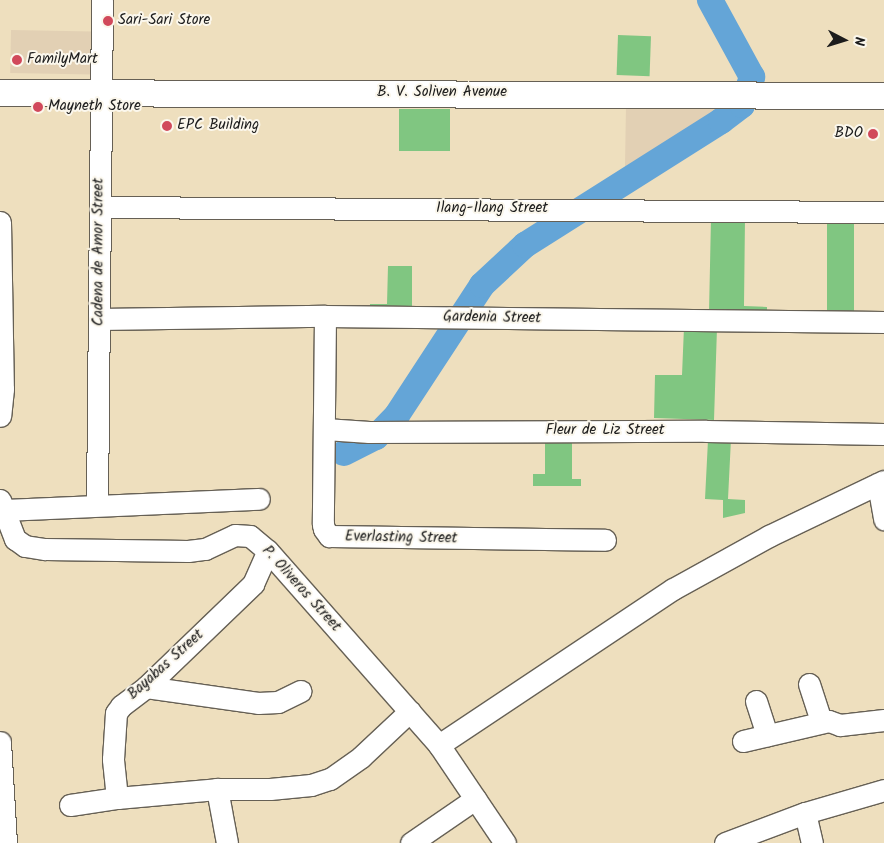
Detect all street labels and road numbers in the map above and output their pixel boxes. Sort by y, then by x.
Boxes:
street label: B. V. Soliven Avenue [377,84,507,102]
street label: Cadena de Amor Street [90,178,108,326]
street label: Ilang-Ilang Street [436,200,548,218]
street label: Gardenia Street [443,308,541,328]
street label: Fleur de Liz Street [545,422,665,440]
street label: Everlasting Street [345,528,457,548]
street label: P. Oliveros Street [258,542,344,636]
street label: Bayabas Street [124,626,208,704]

